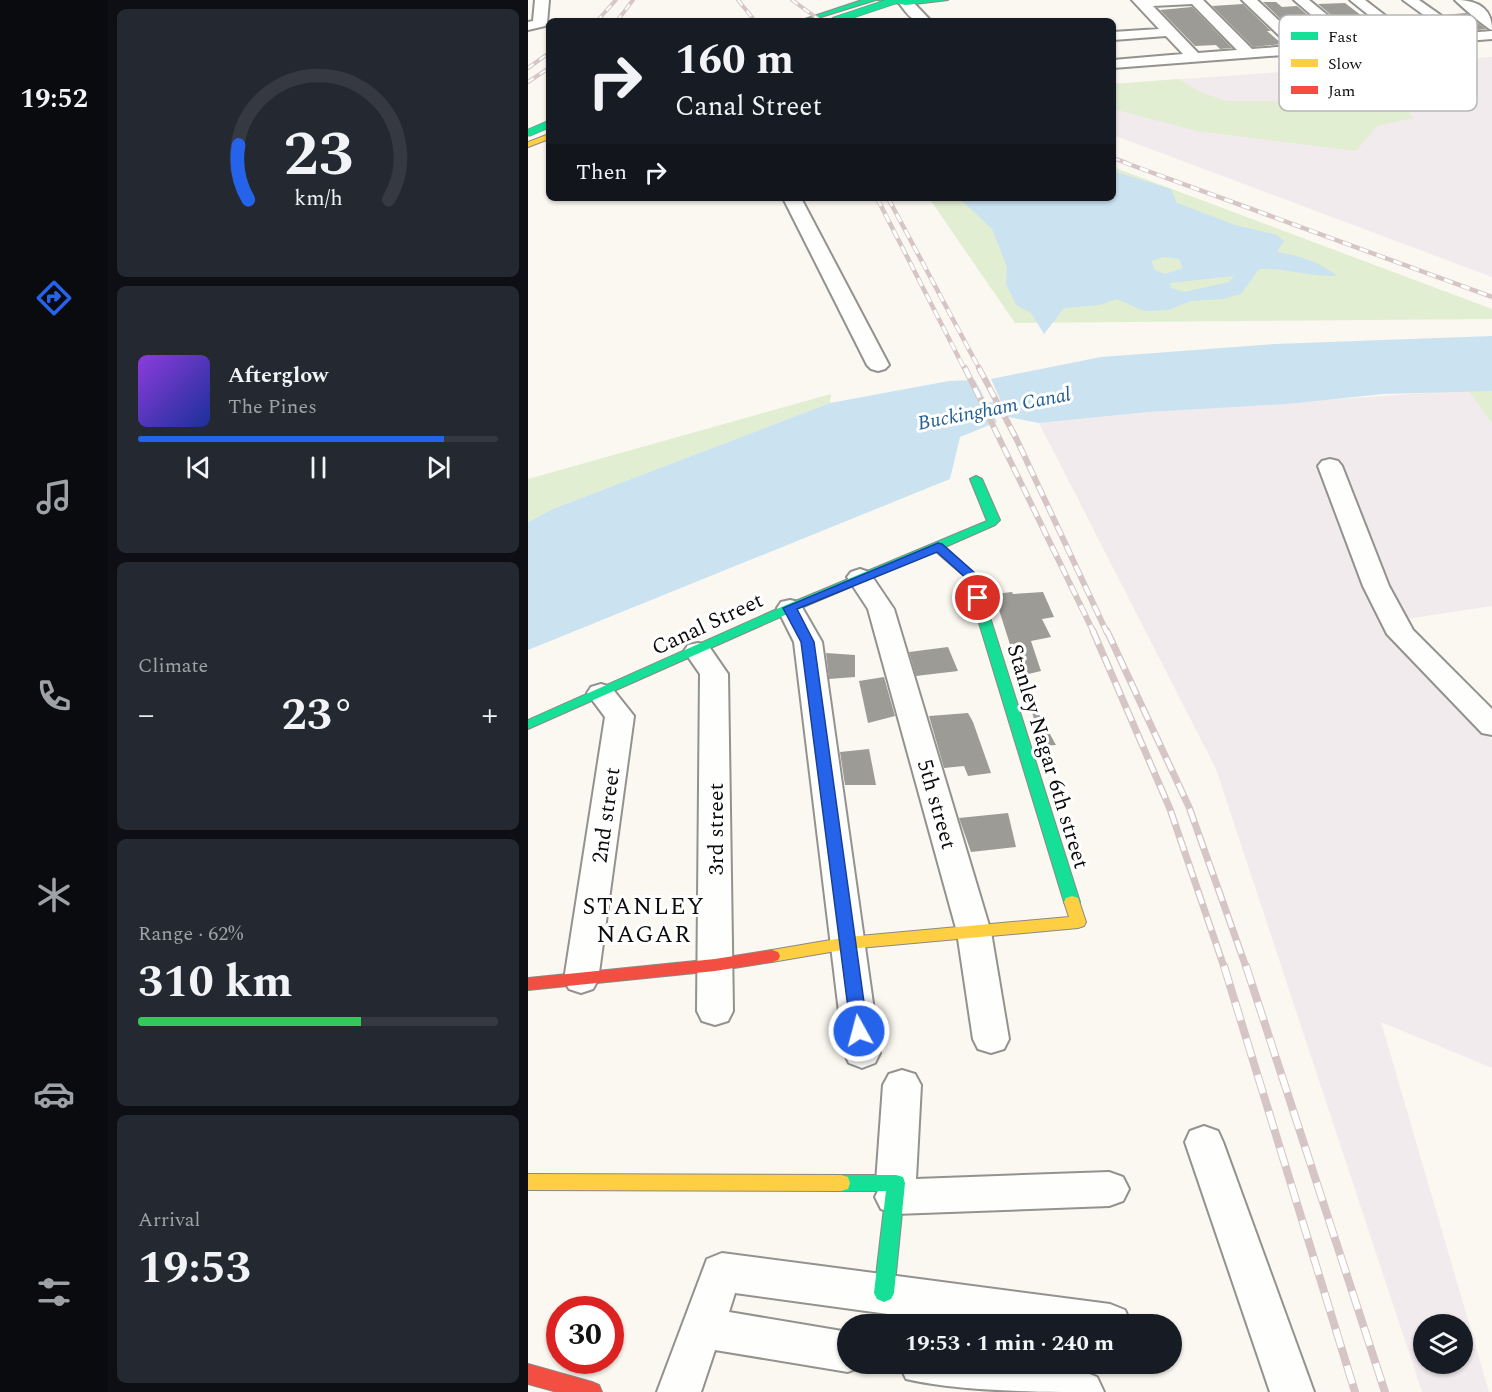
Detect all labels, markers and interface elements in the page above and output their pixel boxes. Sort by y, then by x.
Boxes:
legend [1279,15,1477,111]
text: Fast [1328,25,1358,49]
text: 160 m [675,29,794,92]
icon: right [576,42,654,120]
text: Slow [1328,52,1363,76]
text: 19:52 [20,78,88,120]
text: Jam [1328,79,1356,103]
text: Canal Street [675,86,822,128]
text: 23 [283,108,353,203]
text: Then [576,156,627,189]
icon: right [639,156,672,189]
text: km/h [294,182,342,215]
icon: directions [33,277,75,319]
text: Afterglow [228,359,328,392]
water label: Buckingham Canal [915,379,1073,439]
text: The Pines [228,392,317,422]
icon: previous [182,451,215,484]
icon: pause [302,451,335,484]
icon: next [422,451,455,484]
icon: music [33,476,75,518]
pin [952,572,1003,623]
icon: arrive [961,581,994,614]
street label: Canal Street [646,584,769,665]
street label: Stanley Nagar 6th street [998,640,1098,873]
text: Climate [138,651,208,681]
icon: phone [33,675,75,717]
text: 23° [282,681,355,750]
text: − [138,690,155,740]
text: + [482,690,498,740]
street label: 5th street [908,756,965,853]
street label: 2nd street [583,765,630,865]
street label: 3rd street [700,782,733,875]
icon: climate [33,874,75,916]
district label: STANLEY NAGAR [582,889,706,953]
text: Range · 62% [138,919,243,949]
text: 310 km [138,948,293,1017]
position arrow [827,999,891,1063]
icon: car [33,1073,75,1115]
text: Arrival [138,1205,200,1235]
text: 19:53 [138,1234,251,1303]
icon: filters [33,1271,75,1313]
speed limit sign: 30 [546,1296,624,1374]
map controls [1413,1314,1473,1374]
button: layers [1413,1314,1473,1374]
text: 19:53 · 1 min · 240 m [905,1327,1114,1360]

